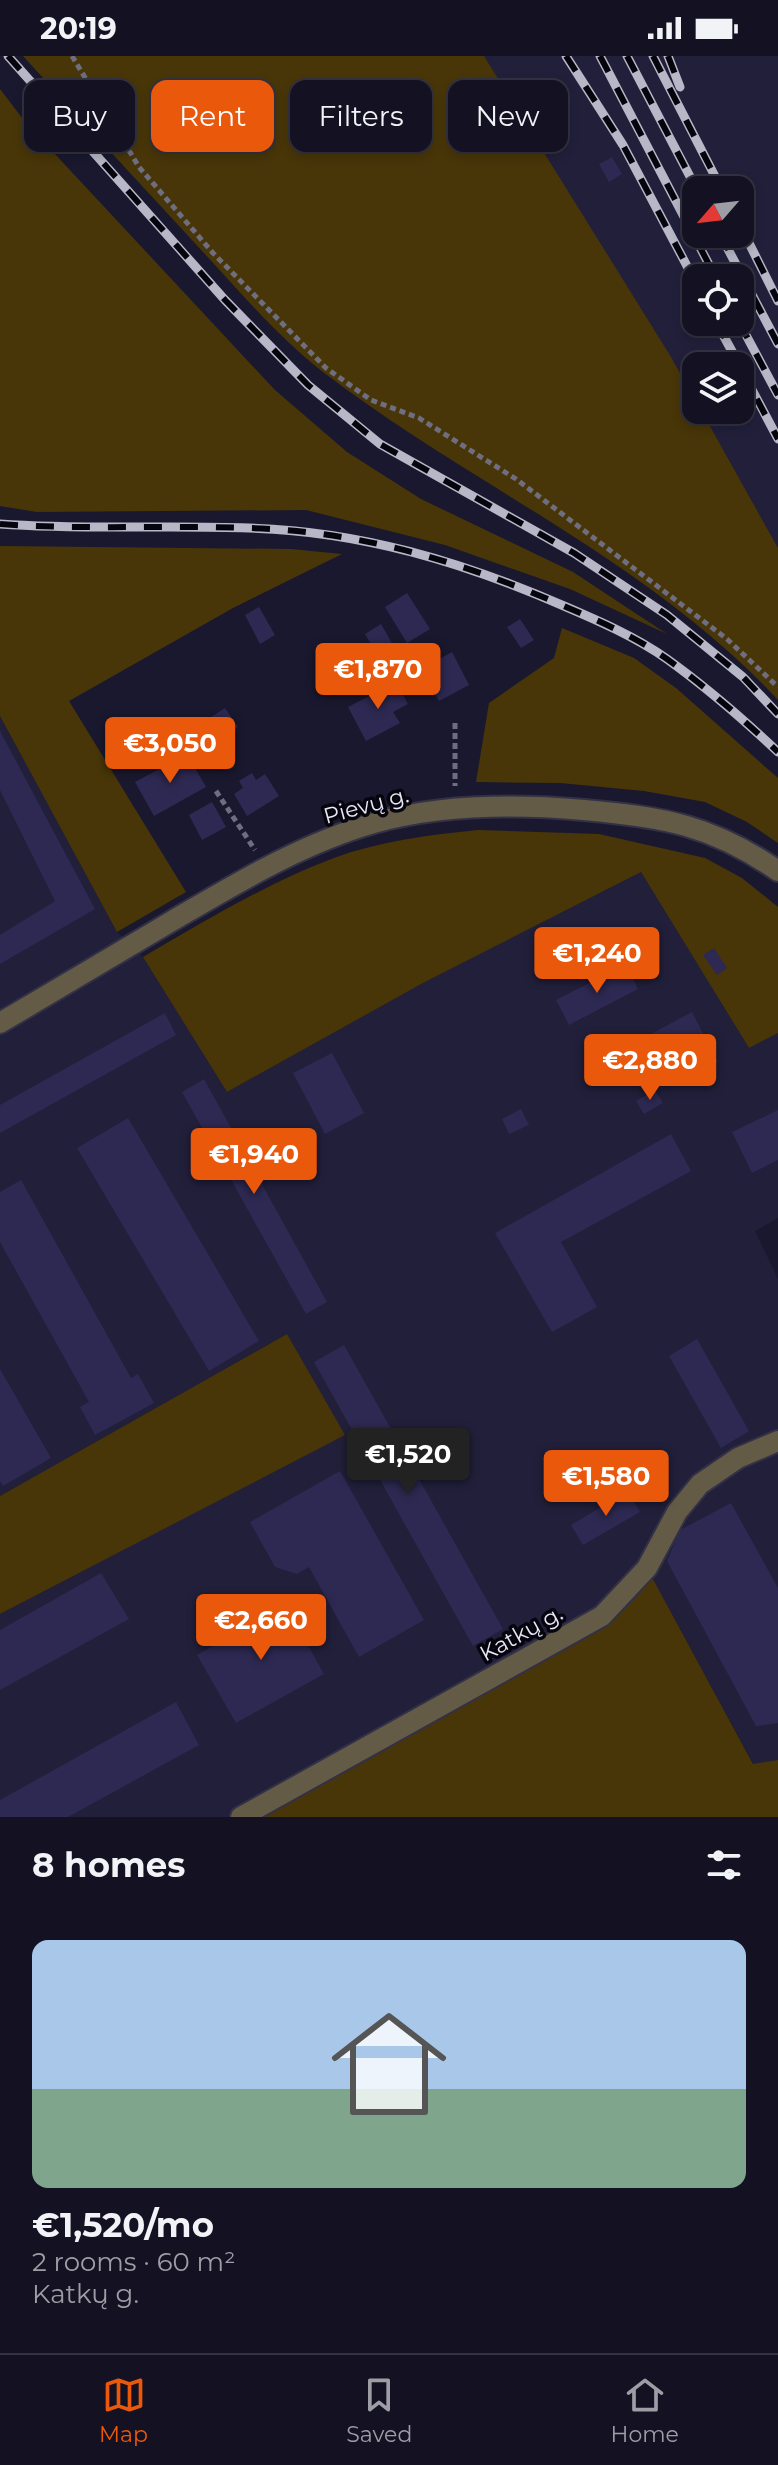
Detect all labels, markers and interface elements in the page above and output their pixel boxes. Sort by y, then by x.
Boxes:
text: 20:19 [40,10,117,47]
chip: Buy [24,80,135,152]
chip: Rent [151,80,274,152]
chip: Filters [290,80,432,152]
chip: New [448,80,568,152]
north arrow [682,176,754,248]
map controls [682,176,754,424]
button: locate [682,264,754,336]
button: layers [682,352,754,424]
pin: €1,870 [313,643,443,711]
text: €1,870 [333,653,423,685]
pin: €3,050 [105,717,235,785]
text: €3,050 [123,727,217,759]
street label: Pievų g. [321,781,412,830]
pin: €1,240 [532,927,662,995]
text: €1,240 [552,937,642,969]
pin: €2,880 [585,1034,715,1102]
text: €2,880 [602,1044,698,1076]
pin: €1,940 [189,1128,319,1196]
text: €1,940 [209,1138,299,1170]
pin: €1,520 [343,1428,473,1496]
text: €1,520 [365,1438,451,1470]
pin: €1,580 [541,1450,671,1518]
text: €1,580 [562,1460,650,1492]
pin: €2,660 [196,1594,326,1662]
street label: Katkų g. [475,1600,567,1667]
text: €2,660 [214,1604,308,1636]
icon: filters [702,1843,746,1887]
text: 8 homes [32,1844,185,1886]
icon: home [317,1992,461,2136]
text: €1,520/mo [32,2204,214,2246]
text: 2 rooms · 60 m² [32,2246,235,2278]
text: Katkų g. [32,2278,139,2310]
tab: Map [99,2373,148,2448]
tab: Saved [346,2373,412,2448]
tab: Home [611,2373,679,2448]

